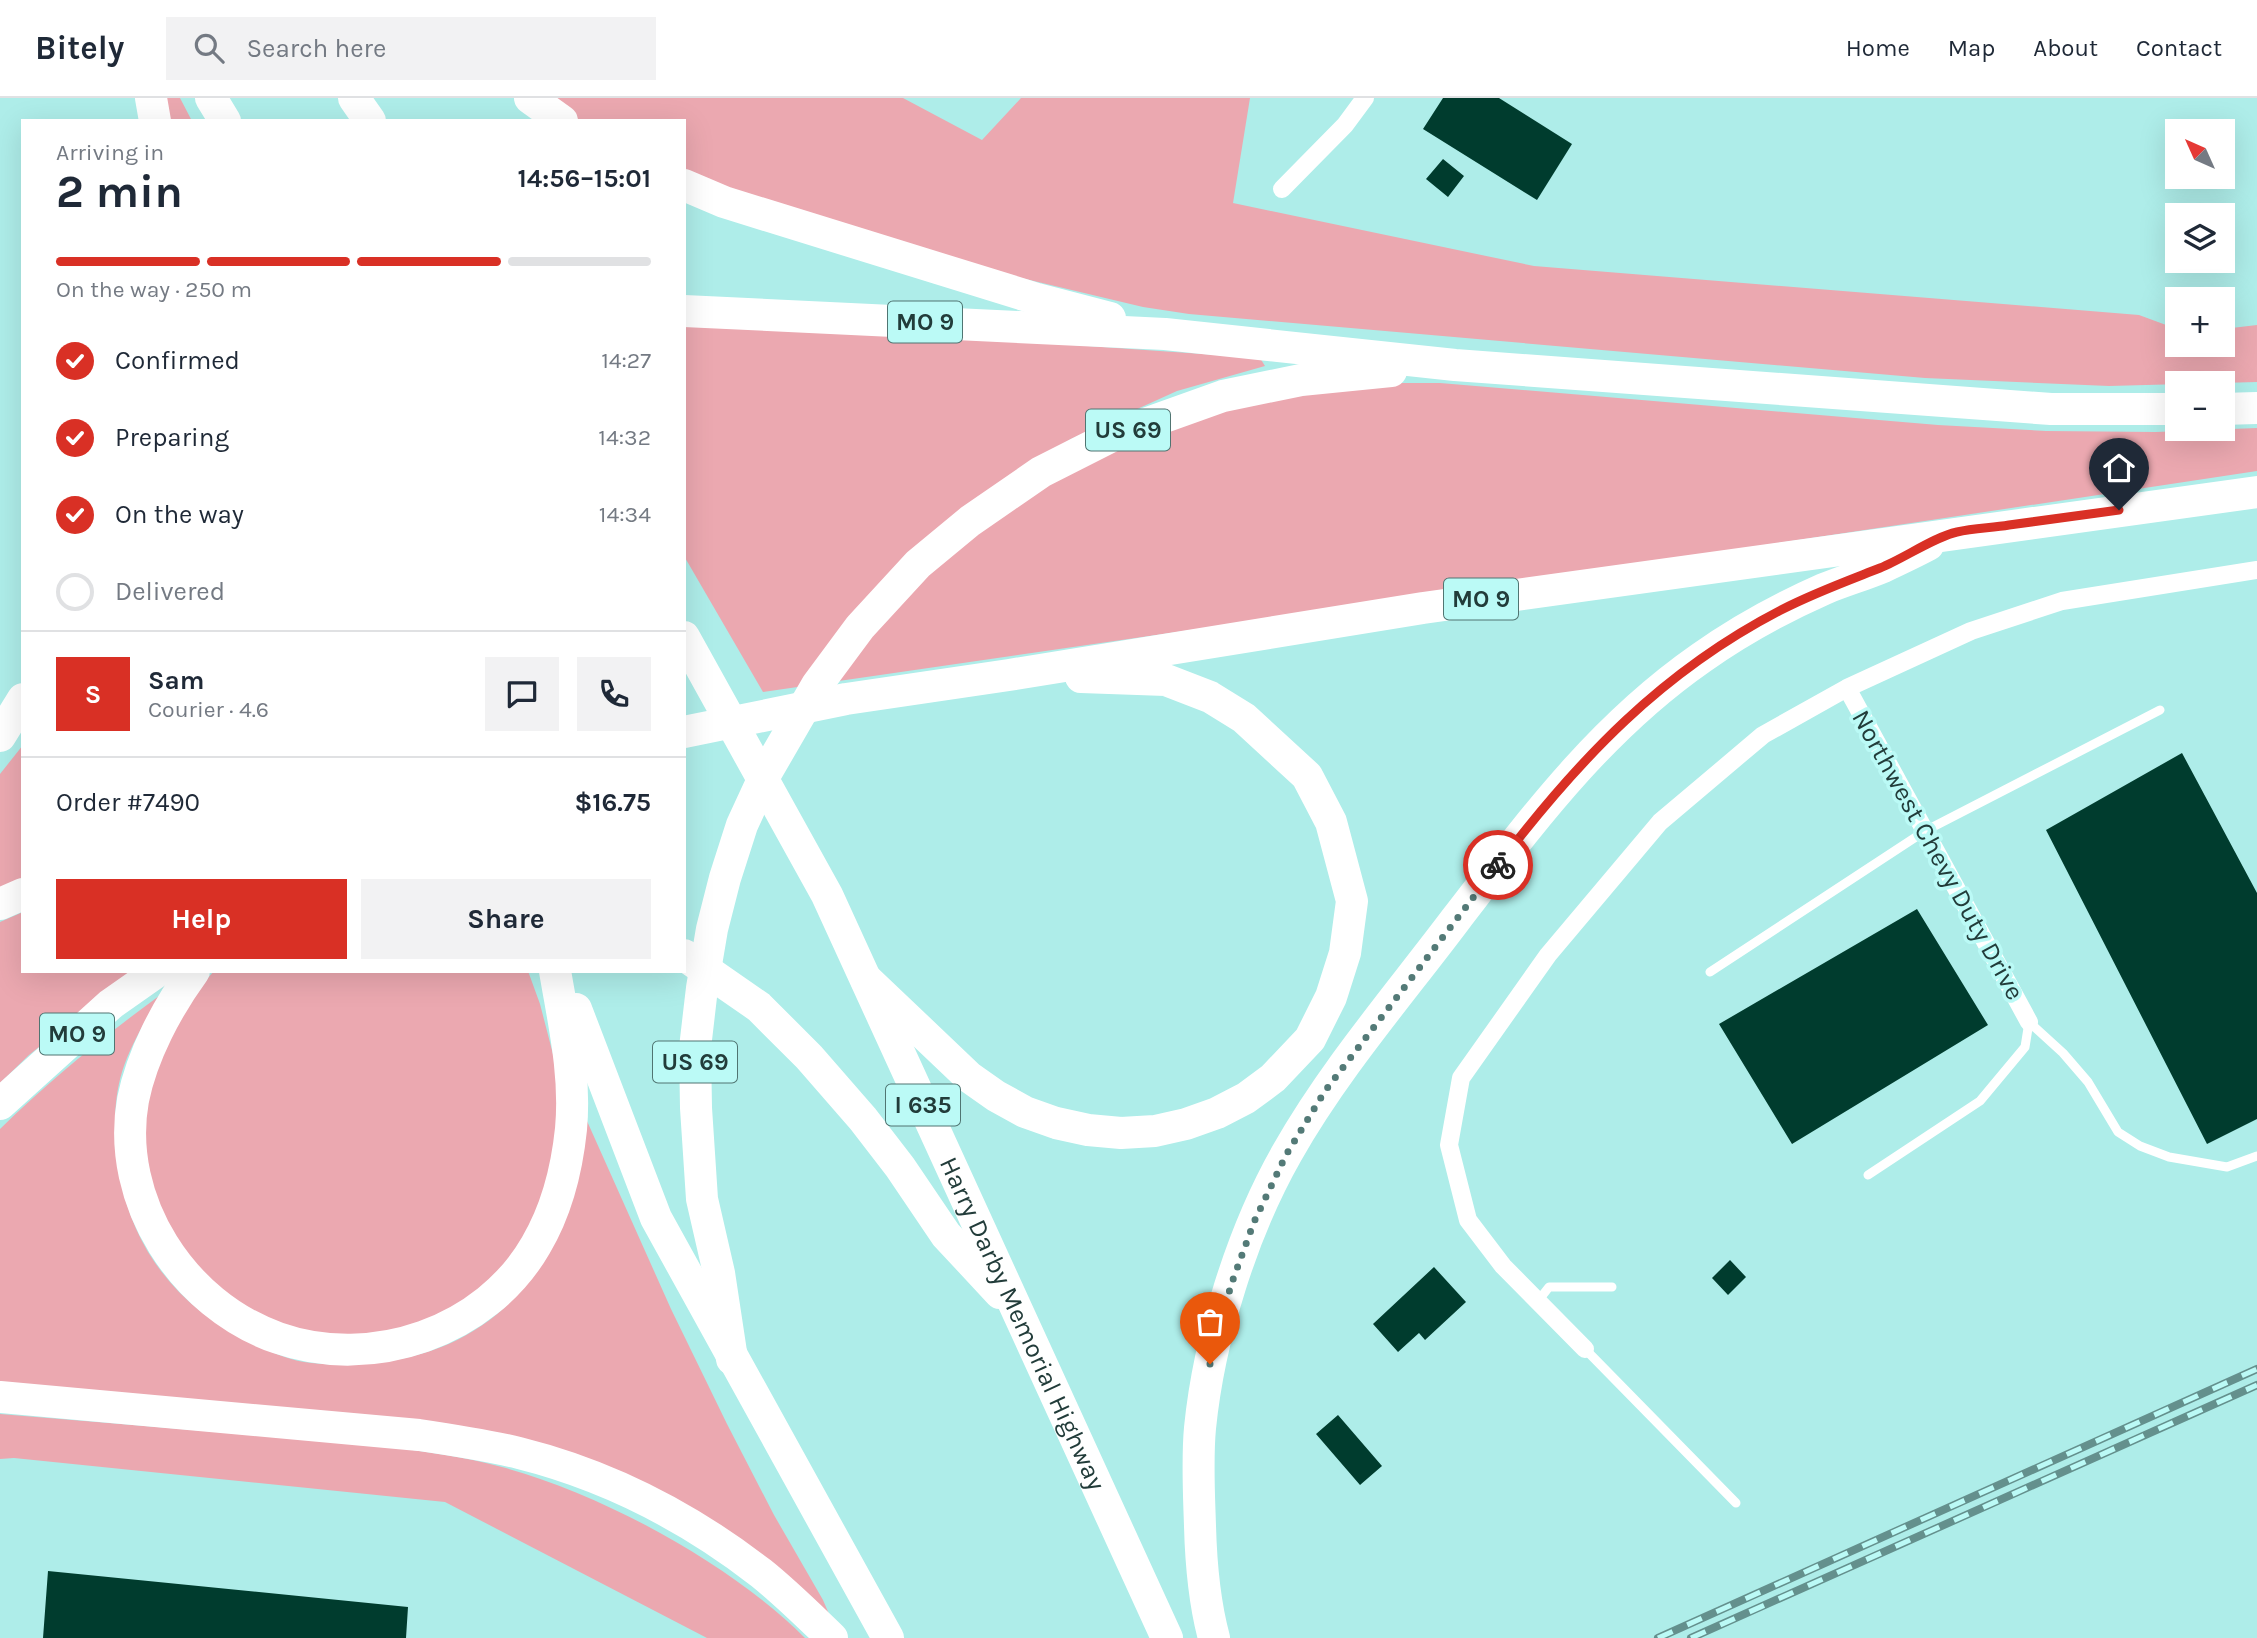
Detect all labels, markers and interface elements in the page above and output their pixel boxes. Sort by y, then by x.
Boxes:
search box [166,17,656,80]
text: Bitely [35,29,124,67]
icon: search [190,29,228,67]
text: Search here [246,33,386,64]
text: Home [1846,34,1910,62]
text: Map [1948,34,1995,62]
text: About [2033,34,2098,62]
text: Contact [2136,34,2222,62]
north arrow [2165,119,2235,189]
map controls [2165,119,2235,441]
text: Arriving in [56,139,164,166]
text: 14:56–15:01 [518,163,651,194]
text: 2 min [56,165,183,219]
button: layers [2165,203,2235,273]
text: On the way · 250 m [56,276,252,303]
button: + [2165,287,2235,357]
road number: MO 9 [888,302,962,342]
icon: check [56,342,94,380]
text: Confirmed [115,345,240,376]
text: 14:27 [601,347,651,374]
button: − [2165,371,2235,441]
road number: US 69 [1086,410,1170,450]
icon: check [56,419,94,457]
text: Preparing [115,422,229,453]
text: 14:32 [598,424,651,451]
pin [2089,438,2149,510]
icon: home [2100,449,2138,487]
icon: check [56,496,94,534]
text: On the way [115,499,244,530]
text: 14:34 [599,501,651,528]
text: Delivered [115,576,225,607]
road number: MO 9 [1444,578,1518,620]
button: chat [485,657,559,731]
button: phone [577,657,651,731]
text: Sam [148,665,204,696]
text: S [85,679,101,710]
text: Courier · 4.6 [148,696,269,723]
street label: Northwest Chevy Duty Drive [1845,705,2031,1005]
text: Order #7490 [56,787,200,818]
text: $16.75 [574,787,651,818]
courier [1463,830,1533,900]
icon: bike [1479,846,1517,884]
button: Help [56,879,347,959]
button: Share [361,879,651,959]
road number: MO 9 [40,1014,114,1054]
road number: US 69 [653,1042,737,1082]
road number: I 635 [886,1085,960,1126]
street label: Harry Darby Memorial Highway [933,1152,1113,1495]
pin [1180,1292,1240,1364]
icon: bag [1191,1303,1229,1341]

